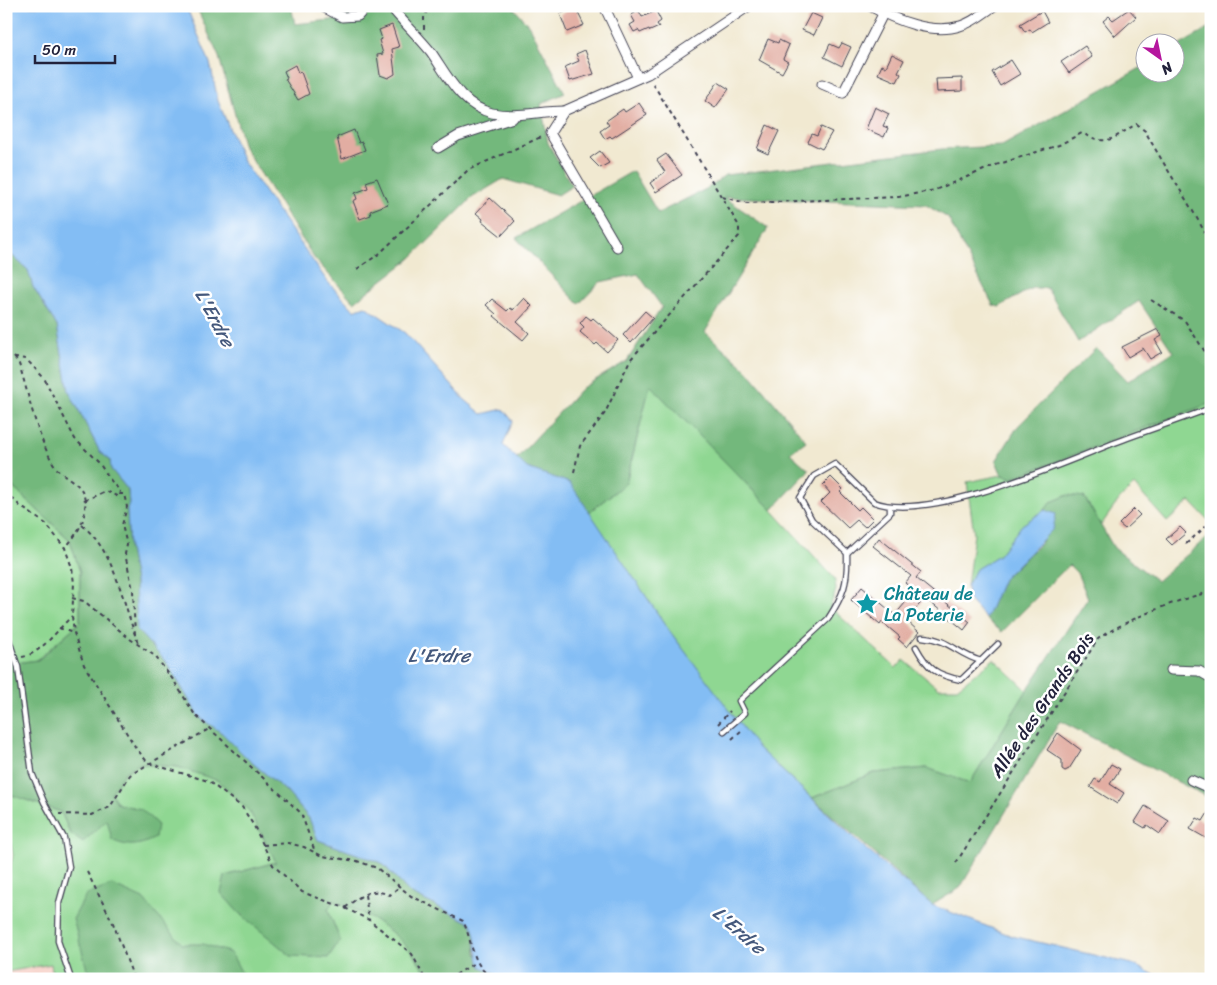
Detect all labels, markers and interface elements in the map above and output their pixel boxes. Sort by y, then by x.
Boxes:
scale bar [35,32,115,64]
north arrow [1134,32,1184,82]
text: 50 m [42,37,77,63]
text: N [1156,55,1179,82]
water label: L'Erdre [186,283,245,355]
place label: Château de La Poterie [884,578,973,631]
place icon: Château de La Poterie [854,591,880,617]
street label: Allée des Grands Bois [981,625,1103,785]
water label: L'Erdre [408,639,472,672]
water label: L'Erdre [705,897,775,964]

